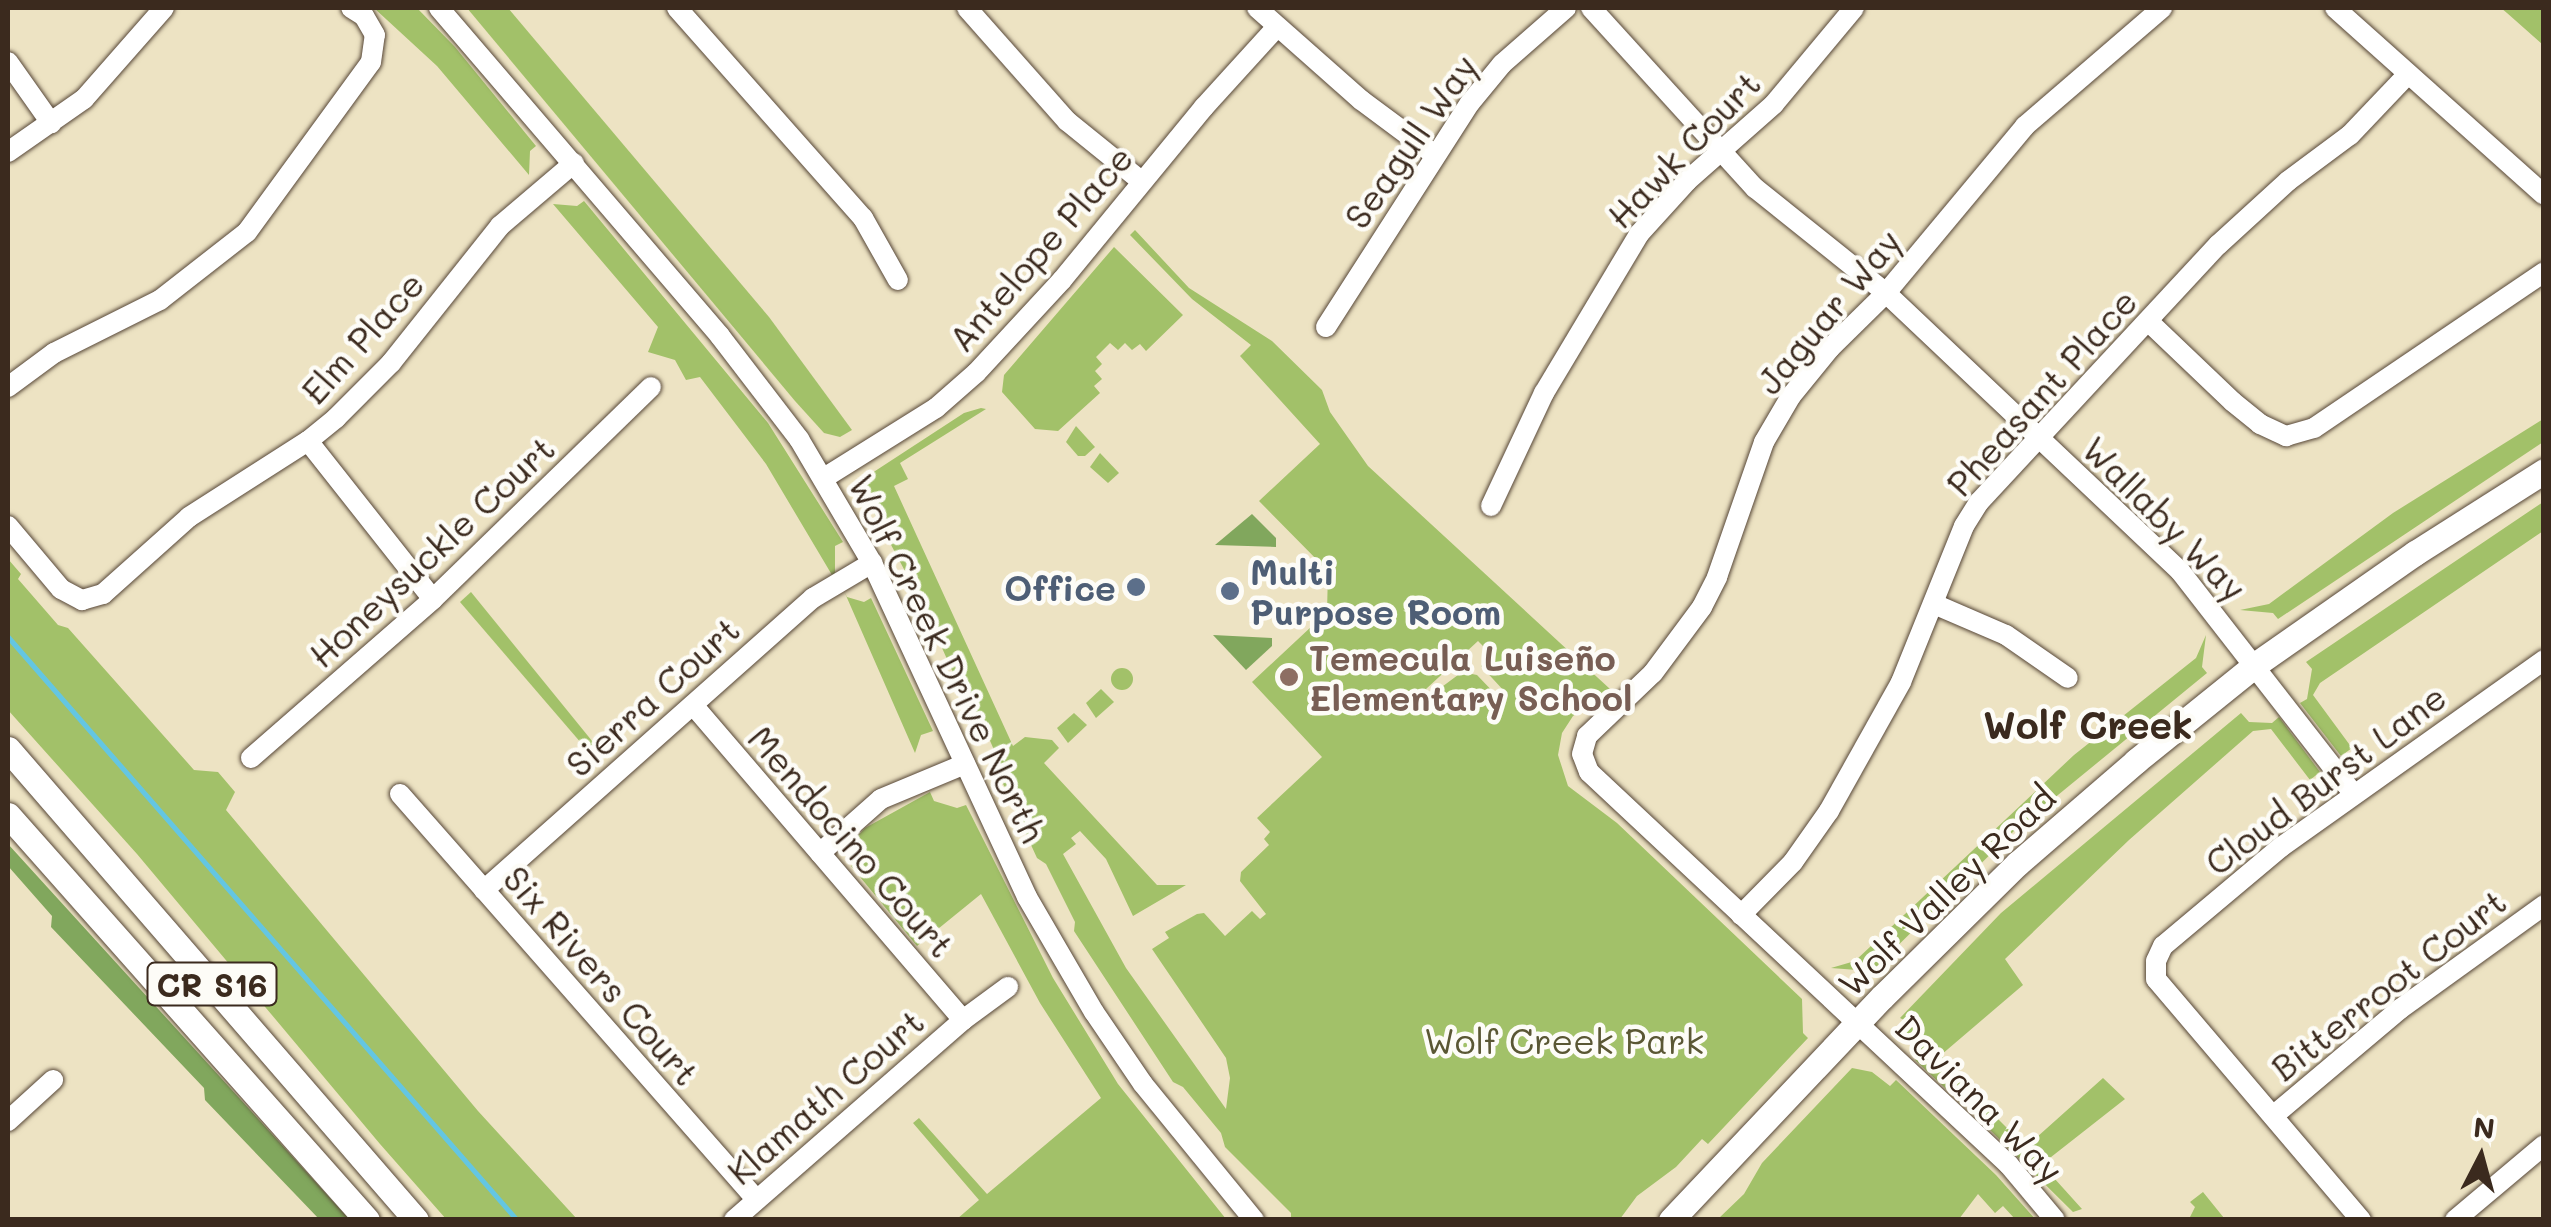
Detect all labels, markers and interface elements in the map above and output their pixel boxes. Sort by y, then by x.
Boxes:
street label: Seagull Way [1335,46,1485,236]
street label: Hawk Court [1598,62,1768,236]
street label: Antelope Place [939,137,1141,359]
street label: Jaguar Way [1747,220,1909,402]
street label: Elm Place [292,263,432,411]
street label: Pheasant Place [1937,280,2145,504]
street label: Honeysuckle Court [300,427,562,675]
street label: Wallaby Way [2074,427,2256,609]
street label: Wolf Creek Drive North [841,467,1055,849]
place label: Multi Purpose Room [1250,550,1501,632]
place label: Office [1004,566,1116,608]
marker: Office [1125,576,1147,598]
marker: Multi Purpose Room [1219,580,1241,602]
street label: Sierra Court [557,607,747,785]
place label: Temecula Luiseño Elementary School [1309,636,1632,718]
marker: Temecula Luiseño Elementary School [1278,666,1300,688]
street label: Cloud Burst Lane [2196,675,2454,883]
district label: Wolf Creek [1983,702,2193,748]
street label: Mendocino Court [740,717,964,965]
street label: Wolf Valley Road [1829,776,2063,1004]
street label: Six Rivers Court [495,857,709,1093]
street label: Bitterroot Court [2262,879,2514,1089]
road number: CR S16 [144,957,280,1011]
street label: Klamath Court [718,1000,932,1192]
street label: Daviana Way [1887,1005,2073,1191]
park label: Wolf Creek Park [1424,1019,1704,1061]
north arrow [2431,1107,2531,1207]
text: N [2472,1108,2497,1146]

